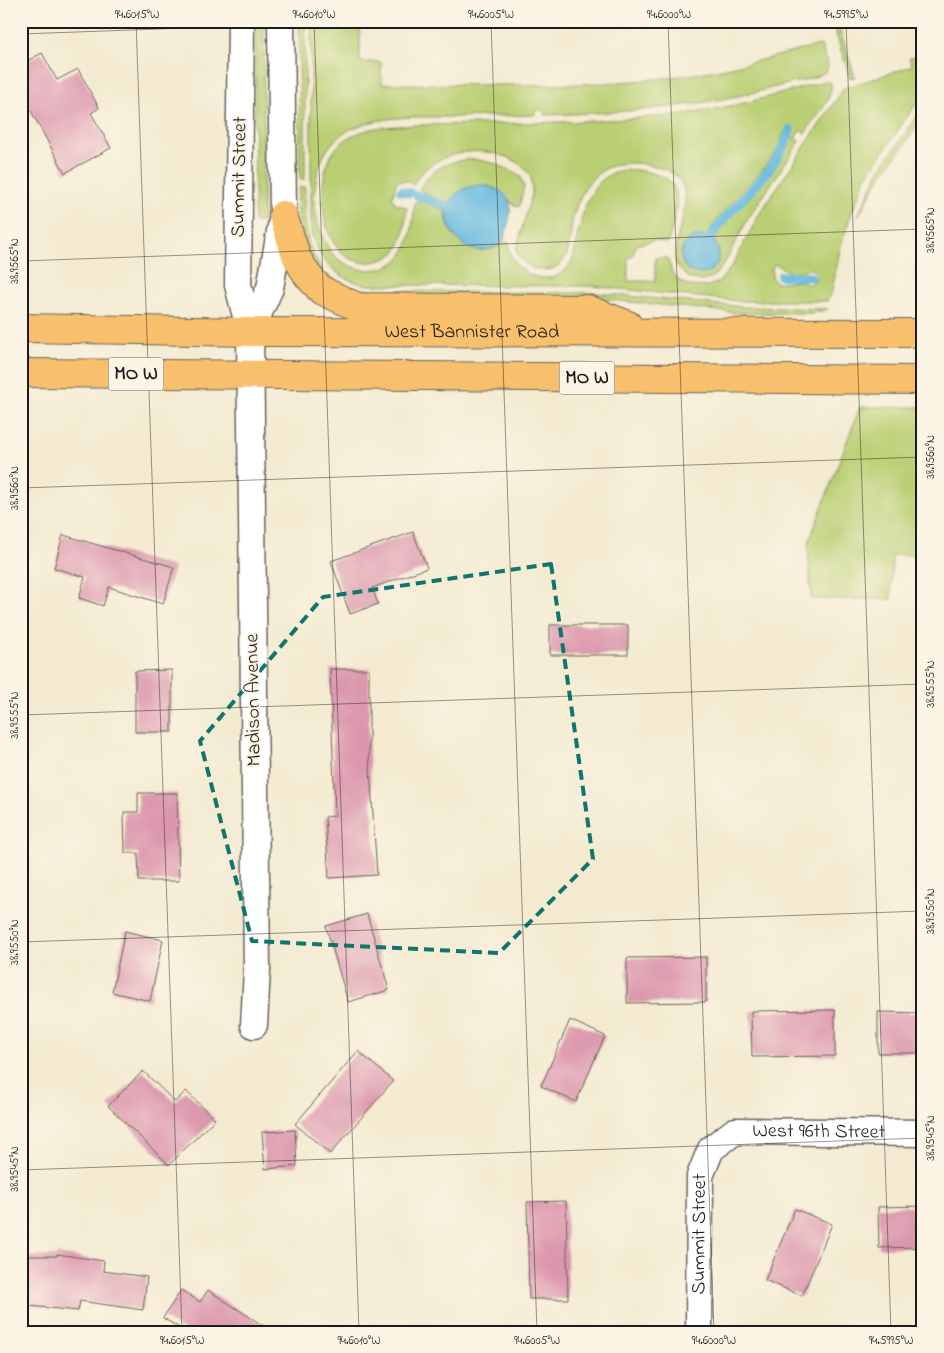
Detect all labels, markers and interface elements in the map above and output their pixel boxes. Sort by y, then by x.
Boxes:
text: 94.6015°W [115,6,159,24]
text: 94.6010°W [293,6,335,24]
text: 94.6005°W [468,6,514,24]
text: 94.6000°W [647,6,691,24]
text: 94.5995°W [824,6,868,24]
street label: Summit Street [224,116,256,238]
text: 38.9565°N [922,207,940,253]
text: 38.9565°N [6,238,24,284]
street label: West Bannister Road [385,318,559,347]
road number: MO W [108,358,164,390]
road number: MO W [560,362,614,394]
text: 38.9560°N [922,435,940,479]
text: 38.9560°N [6,466,24,510]
street label: Madison Avenue [238,633,270,767]
text: 38.9555°N [922,660,940,708]
text: 38.9555°N [6,691,24,739]
text: 38.9550°N [922,888,940,934]
text: 38.9550°N [6,919,24,965]
text: 38.9545°N [922,1115,940,1161]
street label: West 96th Street [752,1117,886,1147]
text: 38.9545°N [6,1146,24,1192]
street label: Summit Street [685,1173,715,1295]
text: 94.6015°W [160,1332,204,1350]
text: 94.6010°W [338,1332,380,1350]
text: 94.6005°W [514,1332,560,1350]
text: 94.6000°W [692,1332,736,1350]
text: 94.5995°W [869,1332,913,1350]

